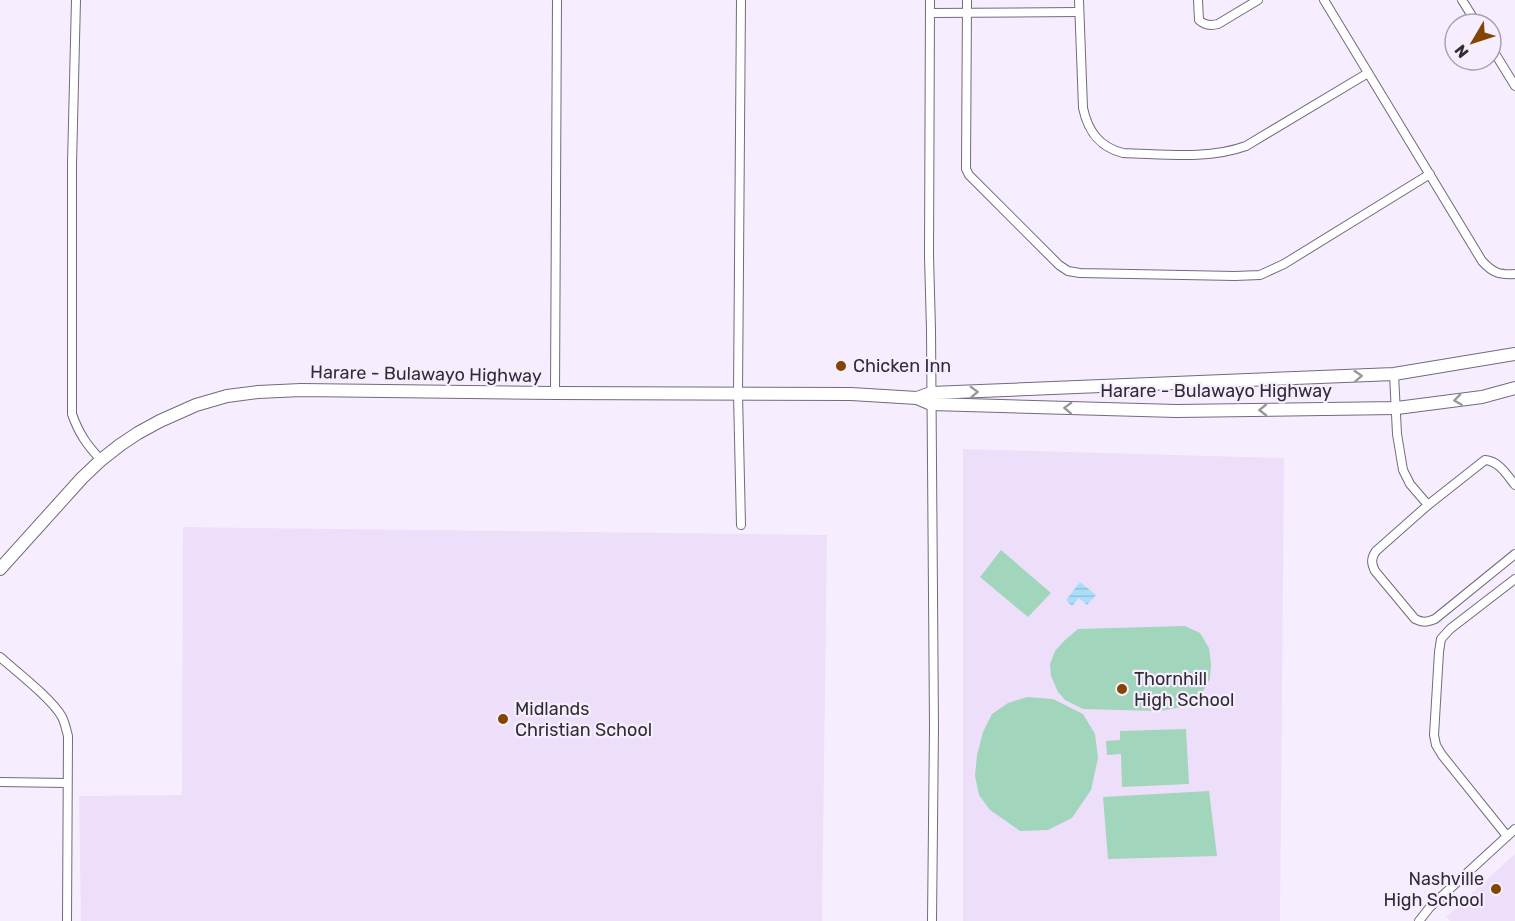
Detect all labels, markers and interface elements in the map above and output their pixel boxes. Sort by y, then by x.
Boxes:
north arrow [1443,12,1503,72]
text: N [1451,41,1473,62]
place label: Chicken Inn [853,355,951,377]
marker: Chicken Inn [834,359,848,373]
street label: Harare - Bulawayo Highway [310,361,542,387]
one-way arrow [1354,369,1363,382]
street label: Harare - Bulawayo Highway [1100,380,1332,402]
one-way arrow [970,385,979,398]
one-way arrow [1453,394,1462,406]
one-way arrow [1064,402,1073,415]
one-way arrow [1259,404,1268,416]
place label: Thornhill High School [1134,668,1234,711]
marker: Thornhill High School [1115,682,1129,696]
place label: Midlands Christian School [515,698,652,741]
marker: Midlands Christian School [496,712,510,726]
place label: Nashville High School [1384,868,1484,911]
marker: Nashville High School [1489,882,1503,896]

